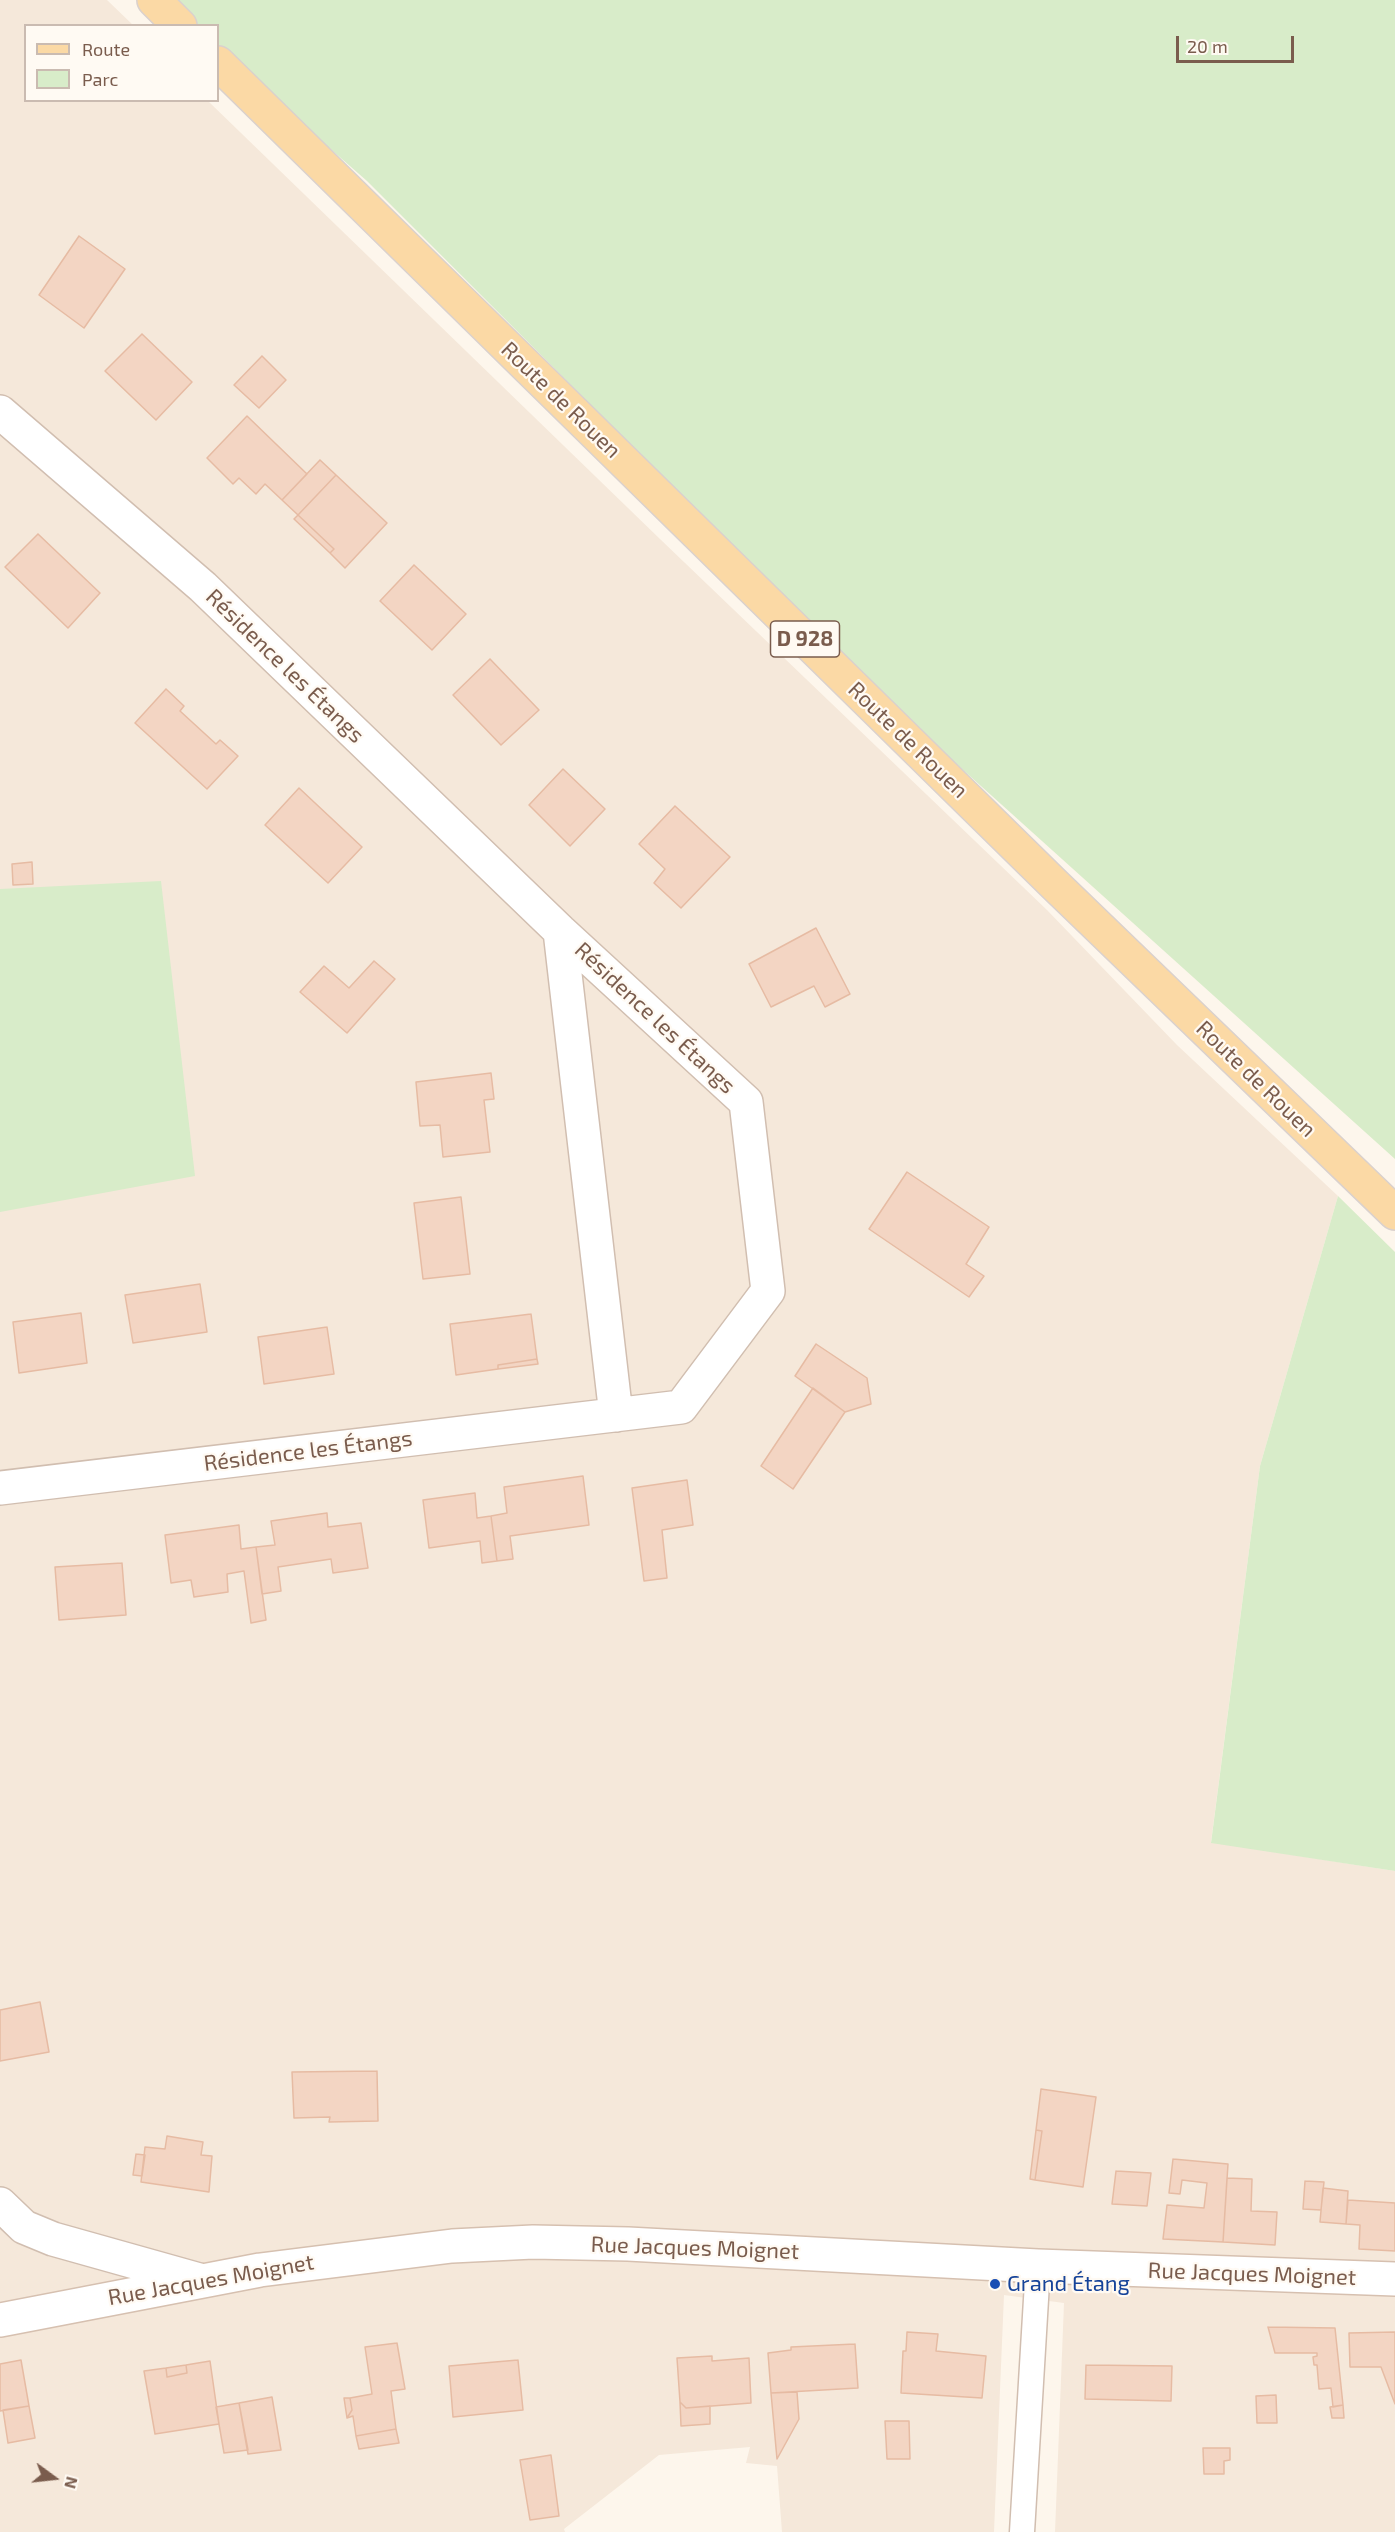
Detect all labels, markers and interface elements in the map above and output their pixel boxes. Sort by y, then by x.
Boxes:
legend [24,24,219,102]
scale bar [1179,24,1298,62]
text: 20 m [1187,35,1228,57]
text: Route [82,38,130,60]
text: Parc [82,68,118,90]
street label: Route de Rouen [496,336,626,464]
street label: Résidence les Étangs [200,584,370,748]
road number: D 928 [770,621,840,657]
street label: Route de Rouen [843,676,973,804]
street label: Résidence les Étangs [569,937,741,1099]
street label: Route de Rouen [1191,1015,1321,1143]
street label: Résidence les Étangs [202,1425,414,1477]
street label: Rue Jacques Moignet [590,2231,800,2265]
street label: Rue Jacques Moignet [106,2249,316,2311]
street label: Rue Jacques Moignet [1147,2257,1357,2291]
place label: Grand Étang [1007,2271,1130,2297]
marker: Grand Étang [988,2277,1002,2291]
north arrow [24,2448,84,2508]
text: N [61,2475,83,2491]

